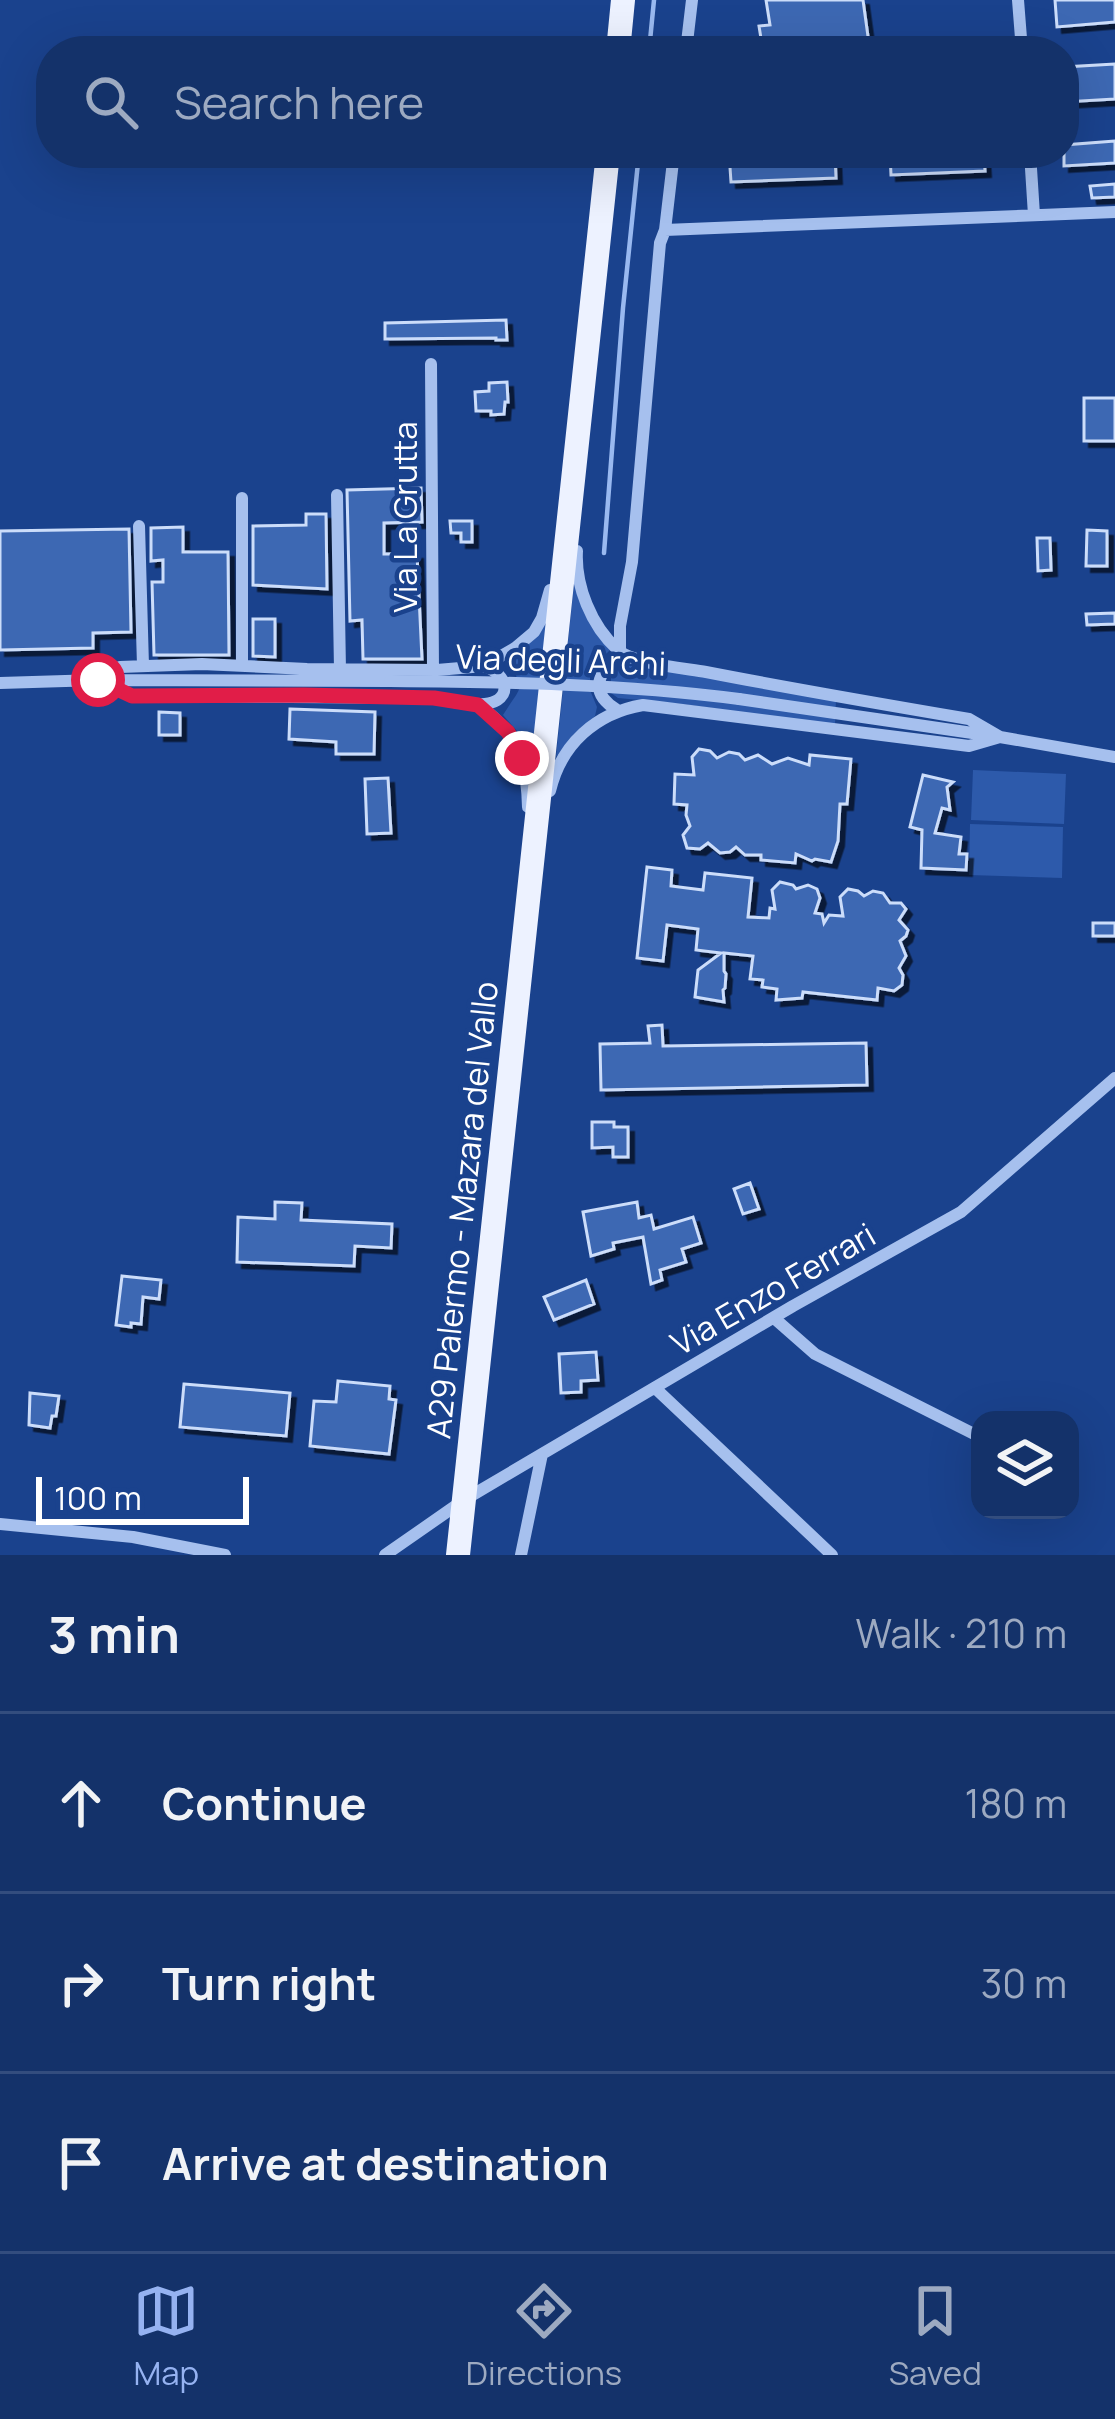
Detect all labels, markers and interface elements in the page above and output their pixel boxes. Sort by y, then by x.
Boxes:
search box [36,36,1079,168]
icon: search [78,69,144,135]
text: Search here [174,71,424,133]
street label: Via La Grutta [382,421,427,613]
street label: Via degli Archi [455,633,667,686]
route start [71,653,125,707]
route end [495,731,549,785]
street label: A29 Palermo - Mazara del Vallo [415,979,508,1441]
street label: Via Enzo Ferrari [662,1212,883,1365]
map controls [971,1411,1079,1519]
button: layers [971,1411,1079,1519]
scale bar [36,1471,249,1524]
text: 100 m [54,1475,142,1520]
text: 3 min [48,1599,180,1668]
text: Walk · 210 m [856,1606,1067,1660]
icon: ahead [48,1770,114,1836]
text: Continue [162,1772,367,1834]
text: 180 m [964,1776,1067,1830]
icon: right [48,1950,114,2016]
text: Turn right [162,1952,376,2014]
text: 30 m [981,1956,1067,2010]
icon: arrive [48,2130,114,2196]
text: Arrive at destination [162,2132,609,2194]
tab: Map [133,2278,199,2395]
tab: Directions [466,2278,622,2395]
tab: Saved [889,2278,982,2395]

